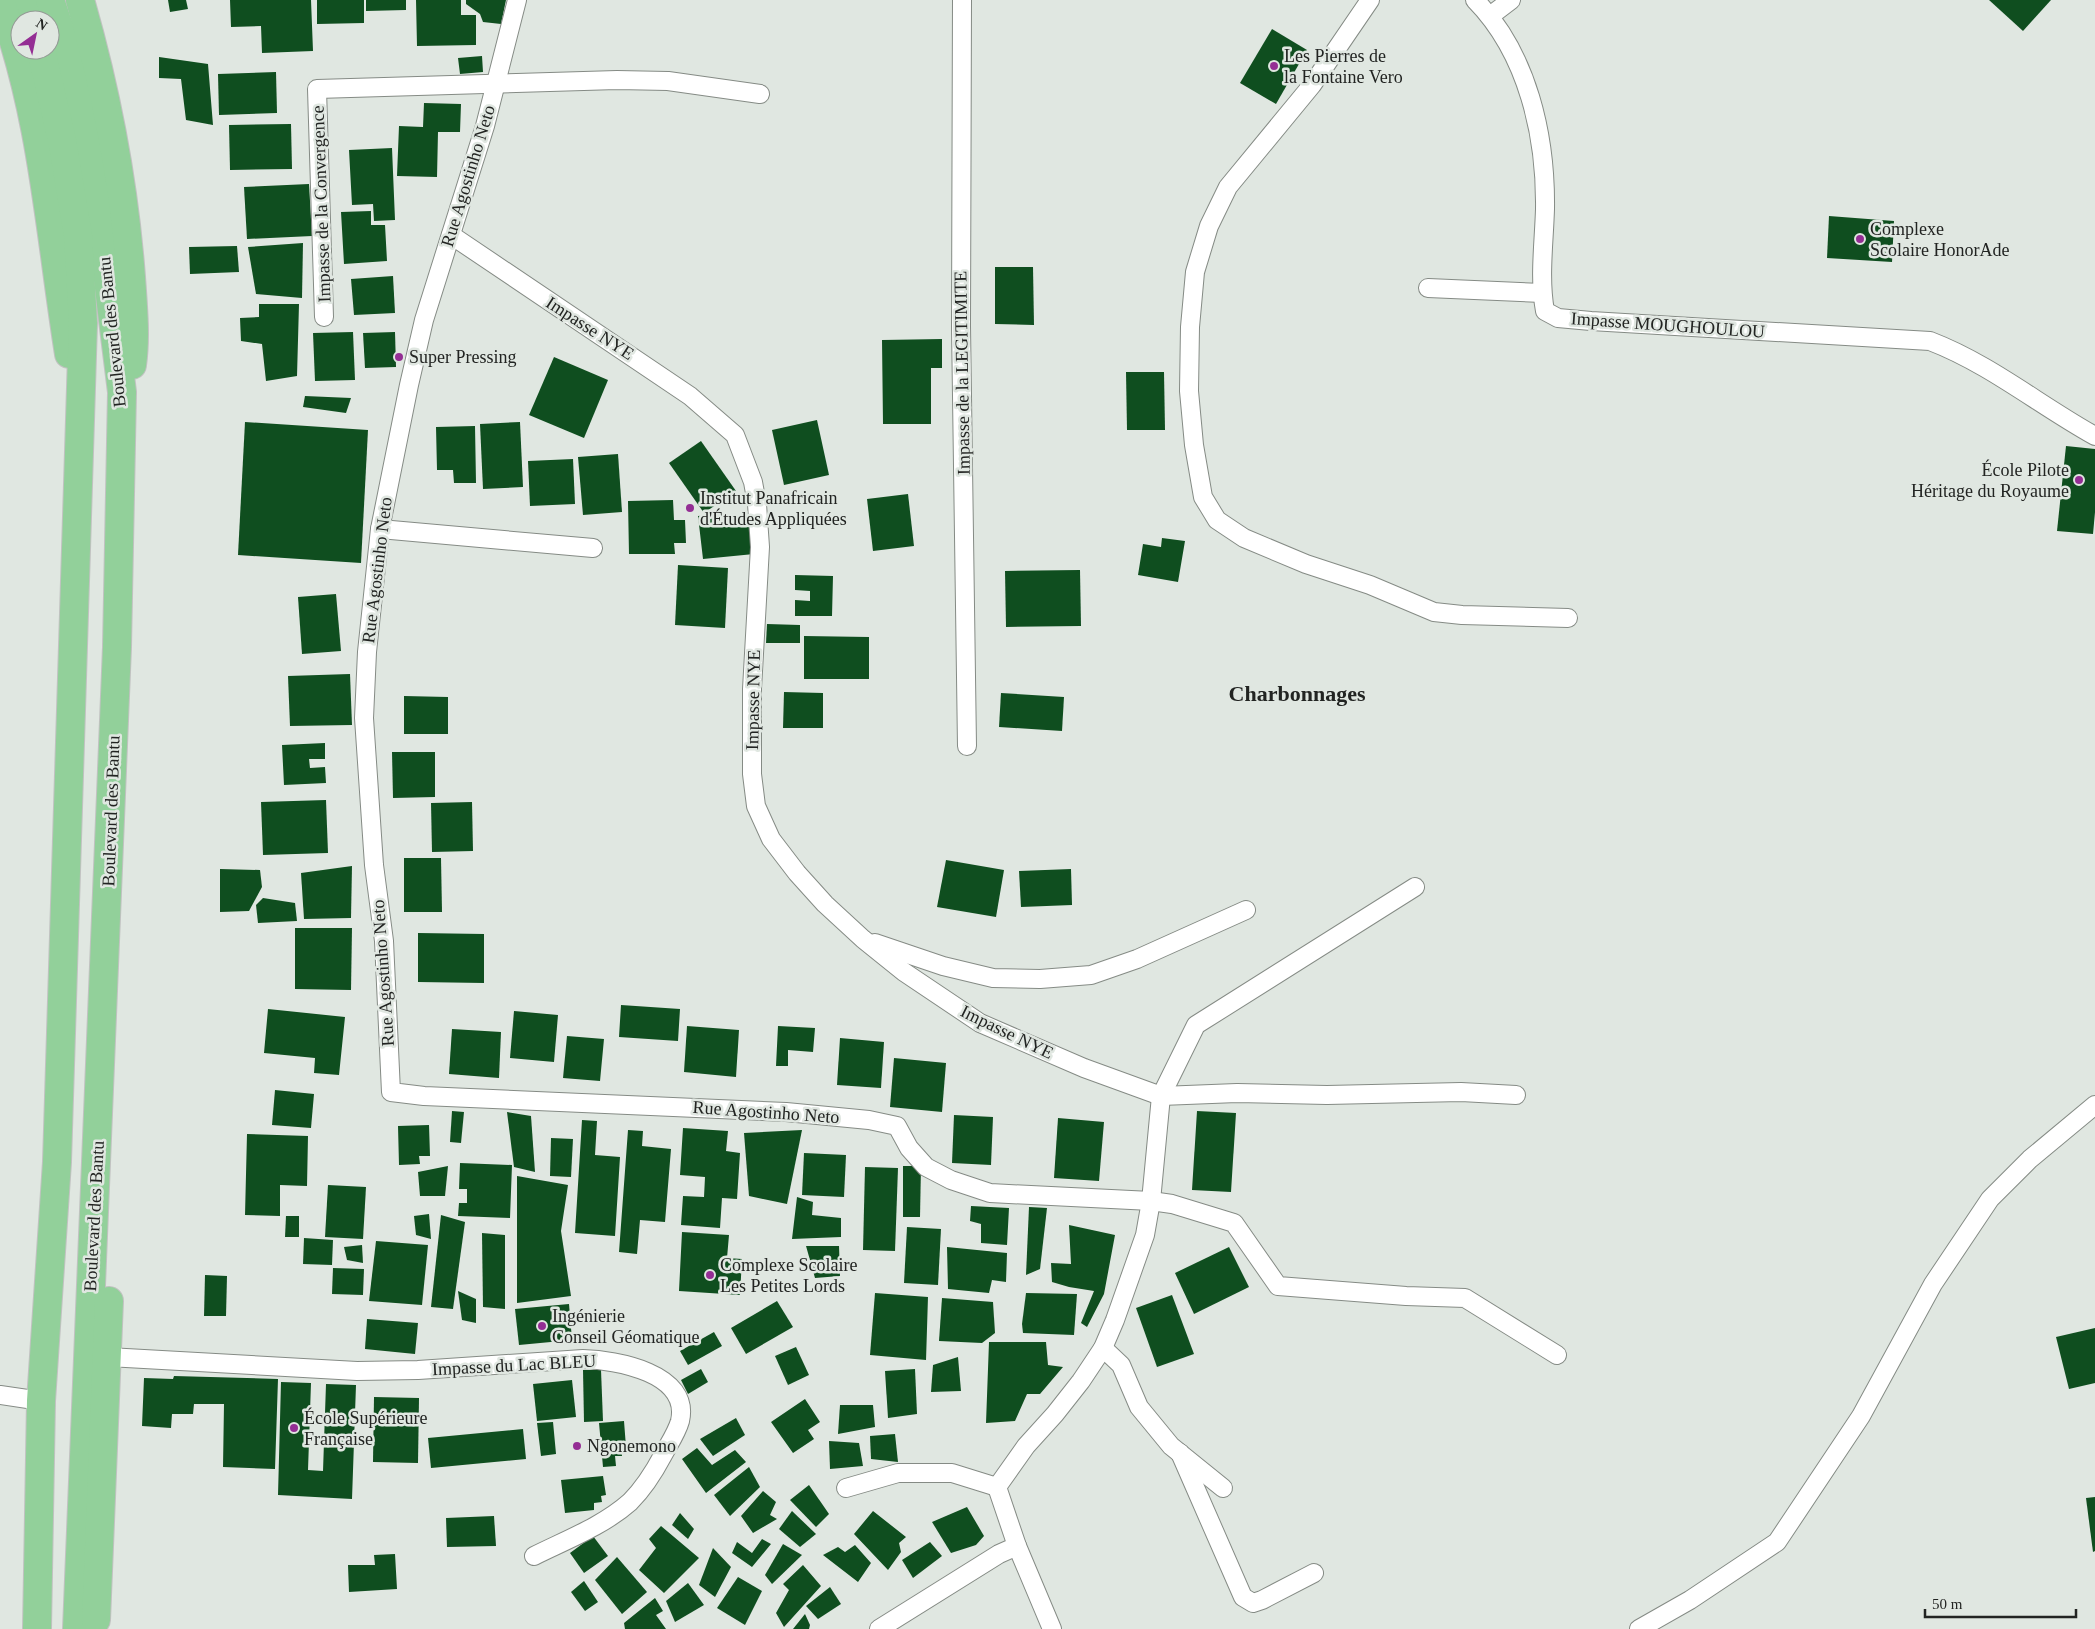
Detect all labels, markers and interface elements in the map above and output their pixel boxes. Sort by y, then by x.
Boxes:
north arrow [10,10,60,60]
text: N [33,15,50,34]
place label: Les Pierres de la Fontaine Vero [1284,46,1403,87]
marker: Les Pierres de la Fontaine Vero [1268,60,1280,72]
street label: Rue Agostinho Neto [437,103,499,249]
street label: Impasse de la Convergence [308,105,334,303]
place label: Complexe Scolaire HonorAde [1870,219,2009,260]
marker: Complexe Scolaire HonorAde [1854,233,1866,245]
street label: Boulevard des Bantu [94,256,130,408]
street label: Impasse de la LEGITIMITE [950,271,974,475]
street label: Impasse NYE [542,292,638,364]
street label: Impasse MOUGHOULOU [1570,308,1766,342]
place label: Super Pressing [409,347,517,367]
marker: Super Pressing [393,351,405,363]
place label: École Pilote Héritage du Royaume [1911,459,2069,501]
marker: École Pilote Héritage du Royaume [2073,474,2085,486]
place label: Institut Panafricain d'Études Appliquées [700,488,847,529]
street label: Rue Agostinho Neto [358,496,396,644]
marker: Institut Panafricain d'Études Appliquées [684,502,696,514]
street label: Impasse NYE [742,650,764,750]
district label: Charbonnages [1229,681,1366,706]
street label: Boulevard des Bantu [98,735,124,887]
street label: Rue Agostinho Neto [368,899,398,1047]
street label: Impasse NYE [957,1001,1057,1063]
street label: Rue Agostinho Neto [692,1097,840,1127]
street label: Boulevard des Bantu [80,1140,108,1292]
place label: Complexe Scolaire Les Petites Lords [720,1255,857,1296]
marker: Complexe Scolaire Les Petites Lords [704,1269,716,1281]
place label: Ingénierie Conseil Géomatique [552,1306,699,1347]
marker: Ingénierie Conseil Géomatique [536,1320,548,1332]
street label: Impasse du Lac BLEU [431,1351,597,1379]
place label: École Supérieure Française [304,1407,427,1449]
marker: École Supérieure Française [288,1422,300,1434]
place label: Ngonemono [587,1436,676,1456]
marker: Ngonemono [571,1440,583,1452]
scale bar [1925,1586,2076,1618]
text: 50 m [1932,1596,1963,1612]

